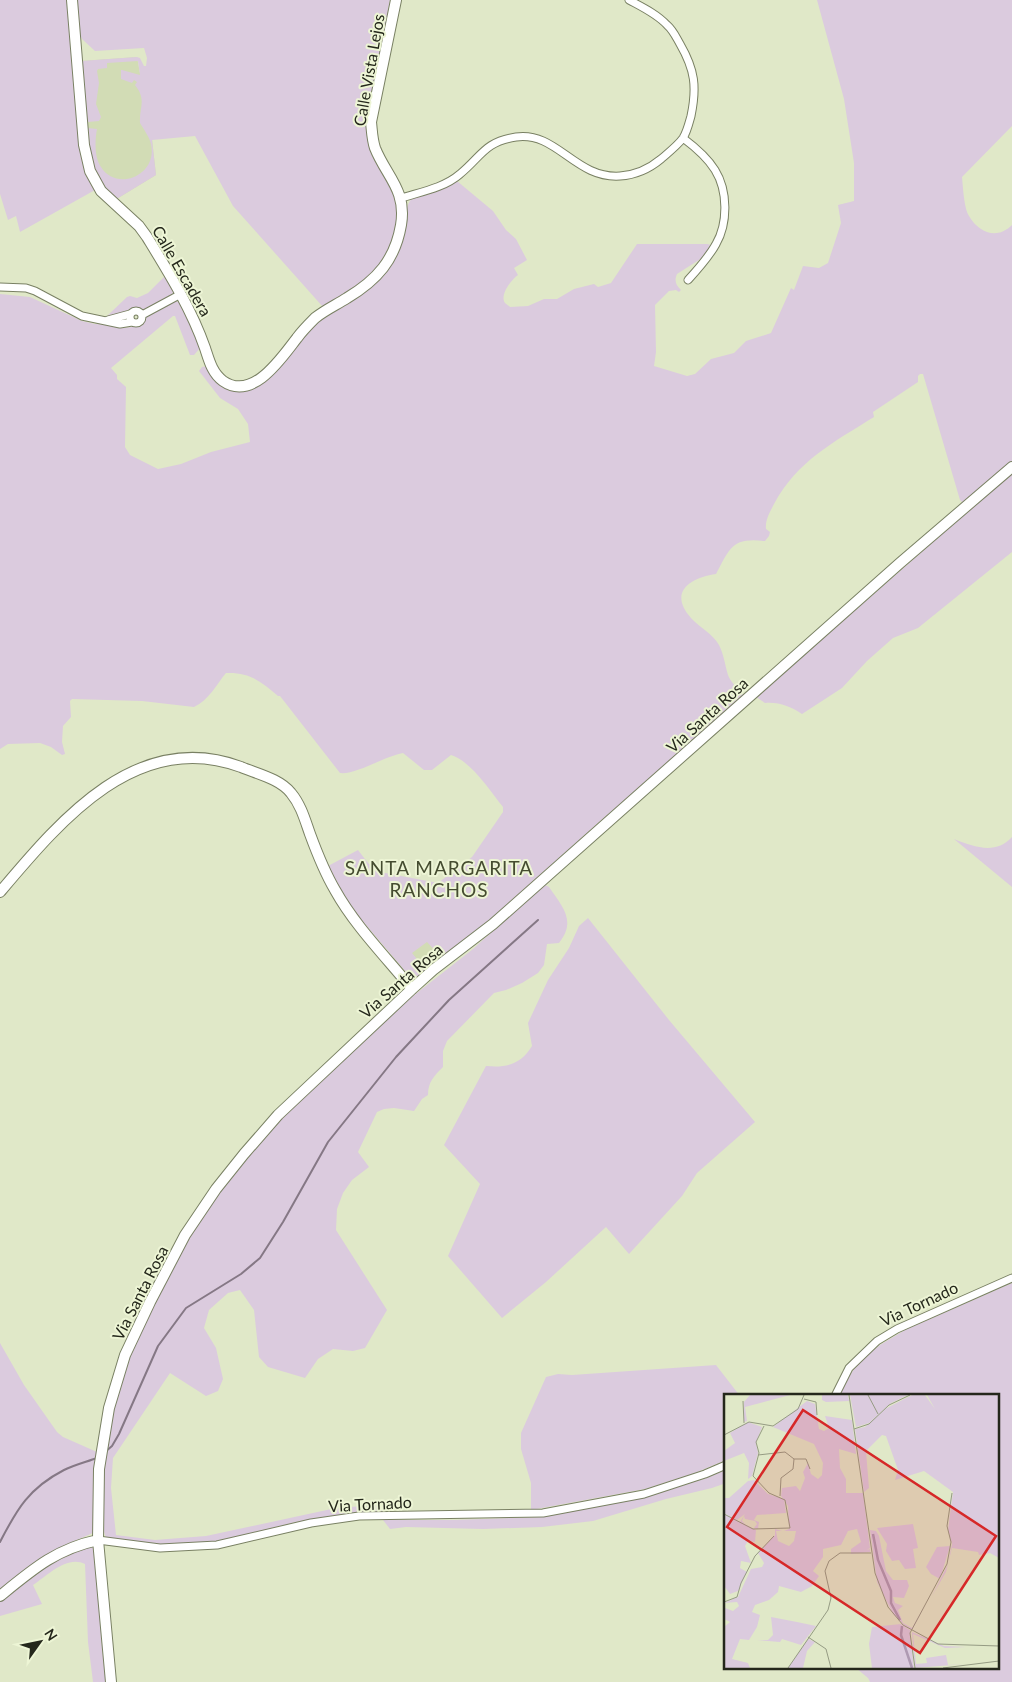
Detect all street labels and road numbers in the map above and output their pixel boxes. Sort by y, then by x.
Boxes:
street label: Calle Vista Lejos [349,12,388,127]
street label: Calle Escadera [149,222,216,319]
street label: Via Santa Rosa [662,673,751,756]
street label: Via Santa Rosa [355,940,446,1022]
street label: Via Santa Rosa [108,1242,171,1343]
street label: Via Tornado [877,1277,961,1330]
street label: Via Tornado [328,1492,412,1515]

